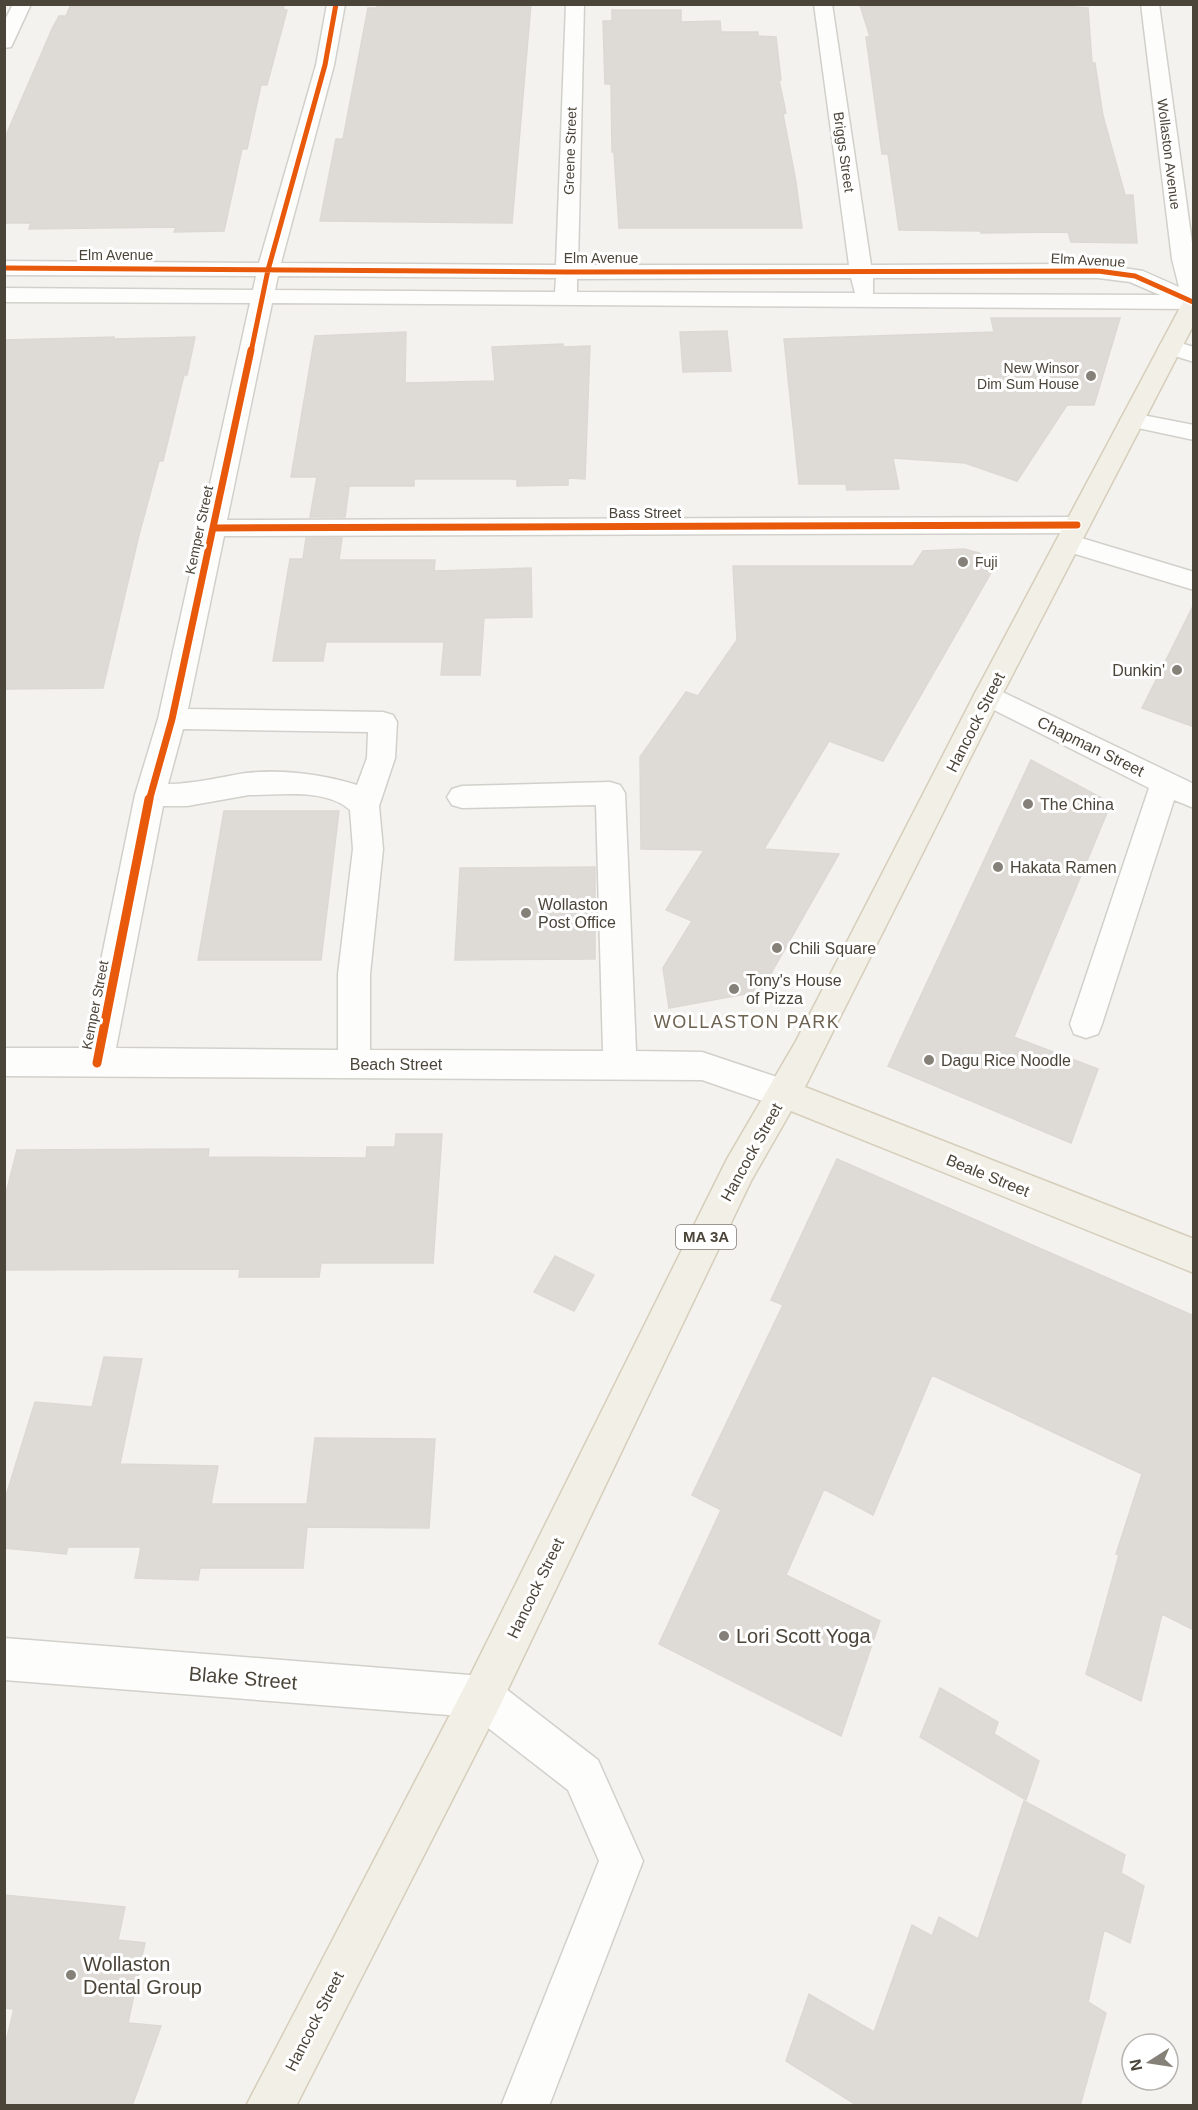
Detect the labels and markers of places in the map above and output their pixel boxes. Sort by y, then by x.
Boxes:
place label: New Winsor Dim Sum House [977,360,1079,392]
marker: New Winsor Dim Sum House [1084,369,1098,383]
place label: Fuji [975,554,998,570]
marker: Fuji [956,555,970,569]
place label: Dunkin' [1112,662,1165,679]
marker: Dunkin' [1170,663,1184,677]
place label: The China [1040,796,1114,813]
marker: The China [1021,797,1035,811]
place label: Hakata Ramen [1010,859,1117,876]
marker: Hakata Ramen [991,860,1005,874]
place label: Wollaston Post Office [538,896,616,931]
marker: Wollaston Post Office [519,906,533,920]
place label: Chili Square [789,940,876,957]
marker: Chili Square [770,941,784,955]
place label: Tony's House of Pizza [746,972,842,1007]
marker: Tony's House of Pizza [727,982,741,996]
place label: Dagu Rice Noodle [941,1052,1071,1069]
marker: Dagu Rice Noodle [922,1053,936,1067]
place label: Lori Scott Yoga [736,1625,871,1647]
marker: Lori Scott Yoga [717,1629,731,1643]
place label: Wollaston Dental Group [83,1953,202,1998]
marker: Wollaston Dental Group [64,1968,78,1982]

